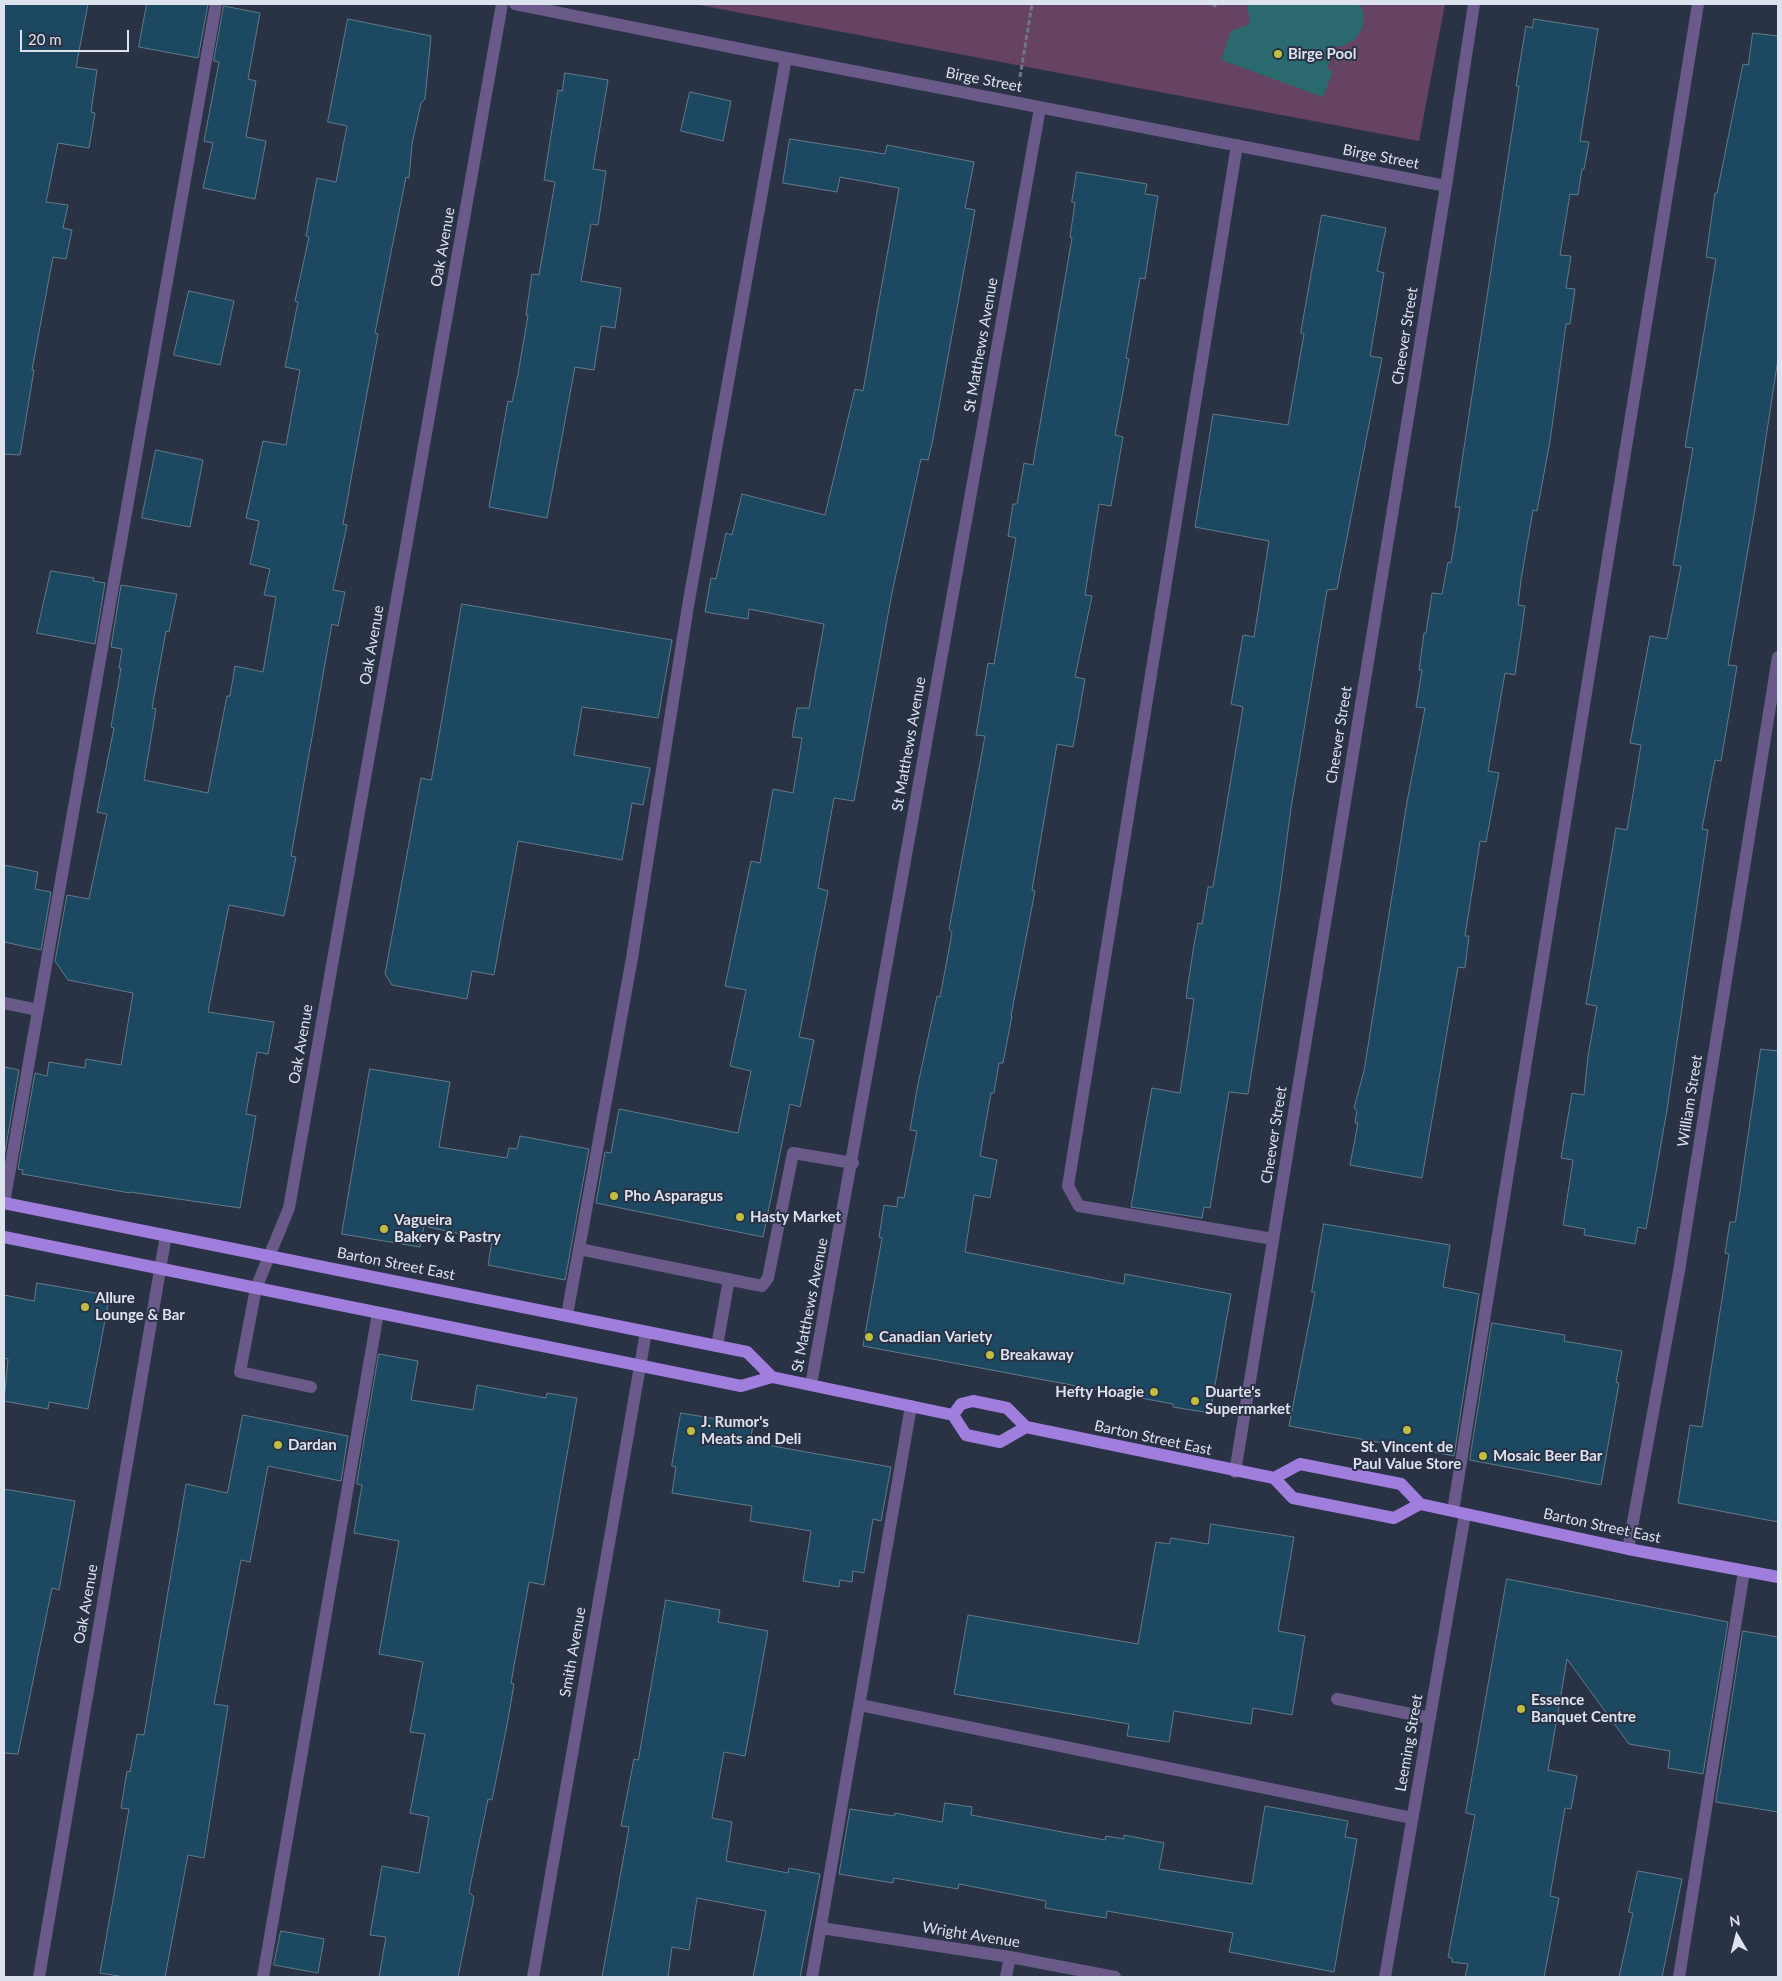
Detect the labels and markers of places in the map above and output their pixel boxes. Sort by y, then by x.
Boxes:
place label: Birge Pool [1288,45,1356,63]
marker: Birge Pool [1272,48,1284,60]
place label: Pho Asparagus [624,1187,723,1205]
marker: Pho Asparagus [608,1190,620,1202]
place label: Hasty Market [750,1208,841,1226]
place label: Vagueira Bakery & Pastry [394,1211,501,1246]
marker: Hasty Market [734,1211,746,1223]
marker: Vagueira Bakery & Pastry [378,1223,390,1235]
place label: Allure Lounge & Bar [95,1289,185,1324]
marker: Allure Lounge & Bar [79,1301,91,1313]
place label: Canadian Variety [879,1328,992,1346]
marker: Canadian Variety [863,1331,875,1343]
place label: Breakaway [1000,1346,1074,1364]
marker: Breakaway [984,1349,996,1361]
place label: Hefty Hoagie [1055,1383,1144,1401]
place label: Duarte's Supermarket [1205,1383,1291,1418]
marker: Hefty Hoagie [1148,1386,1160,1398]
marker: Duarte's Supermarket [1189,1395,1201,1407]
place label: J. Rumor's Meats and Deli [701,1413,801,1448]
marker: St. Vincent de Paul Value Store [1401,1424,1413,1436]
marker: J. Rumor's Meats and Deli [685,1425,697,1437]
place label: Dardan [288,1436,337,1454]
place label: St. Vincent de Paul Value Store [1353,1438,1461,1473]
marker: Dardan [272,1439,284,1451]
place label: Mosaic Beer Bar [1493,1447,1602,1465]
marker: Mosaic Beer Bar [1477,1450,1489,1462]
place label: Essence Banquet Centre [1531,1691,1636,1726]
marker: Essence Banquet Centre [1515,1703,1527,1715]

